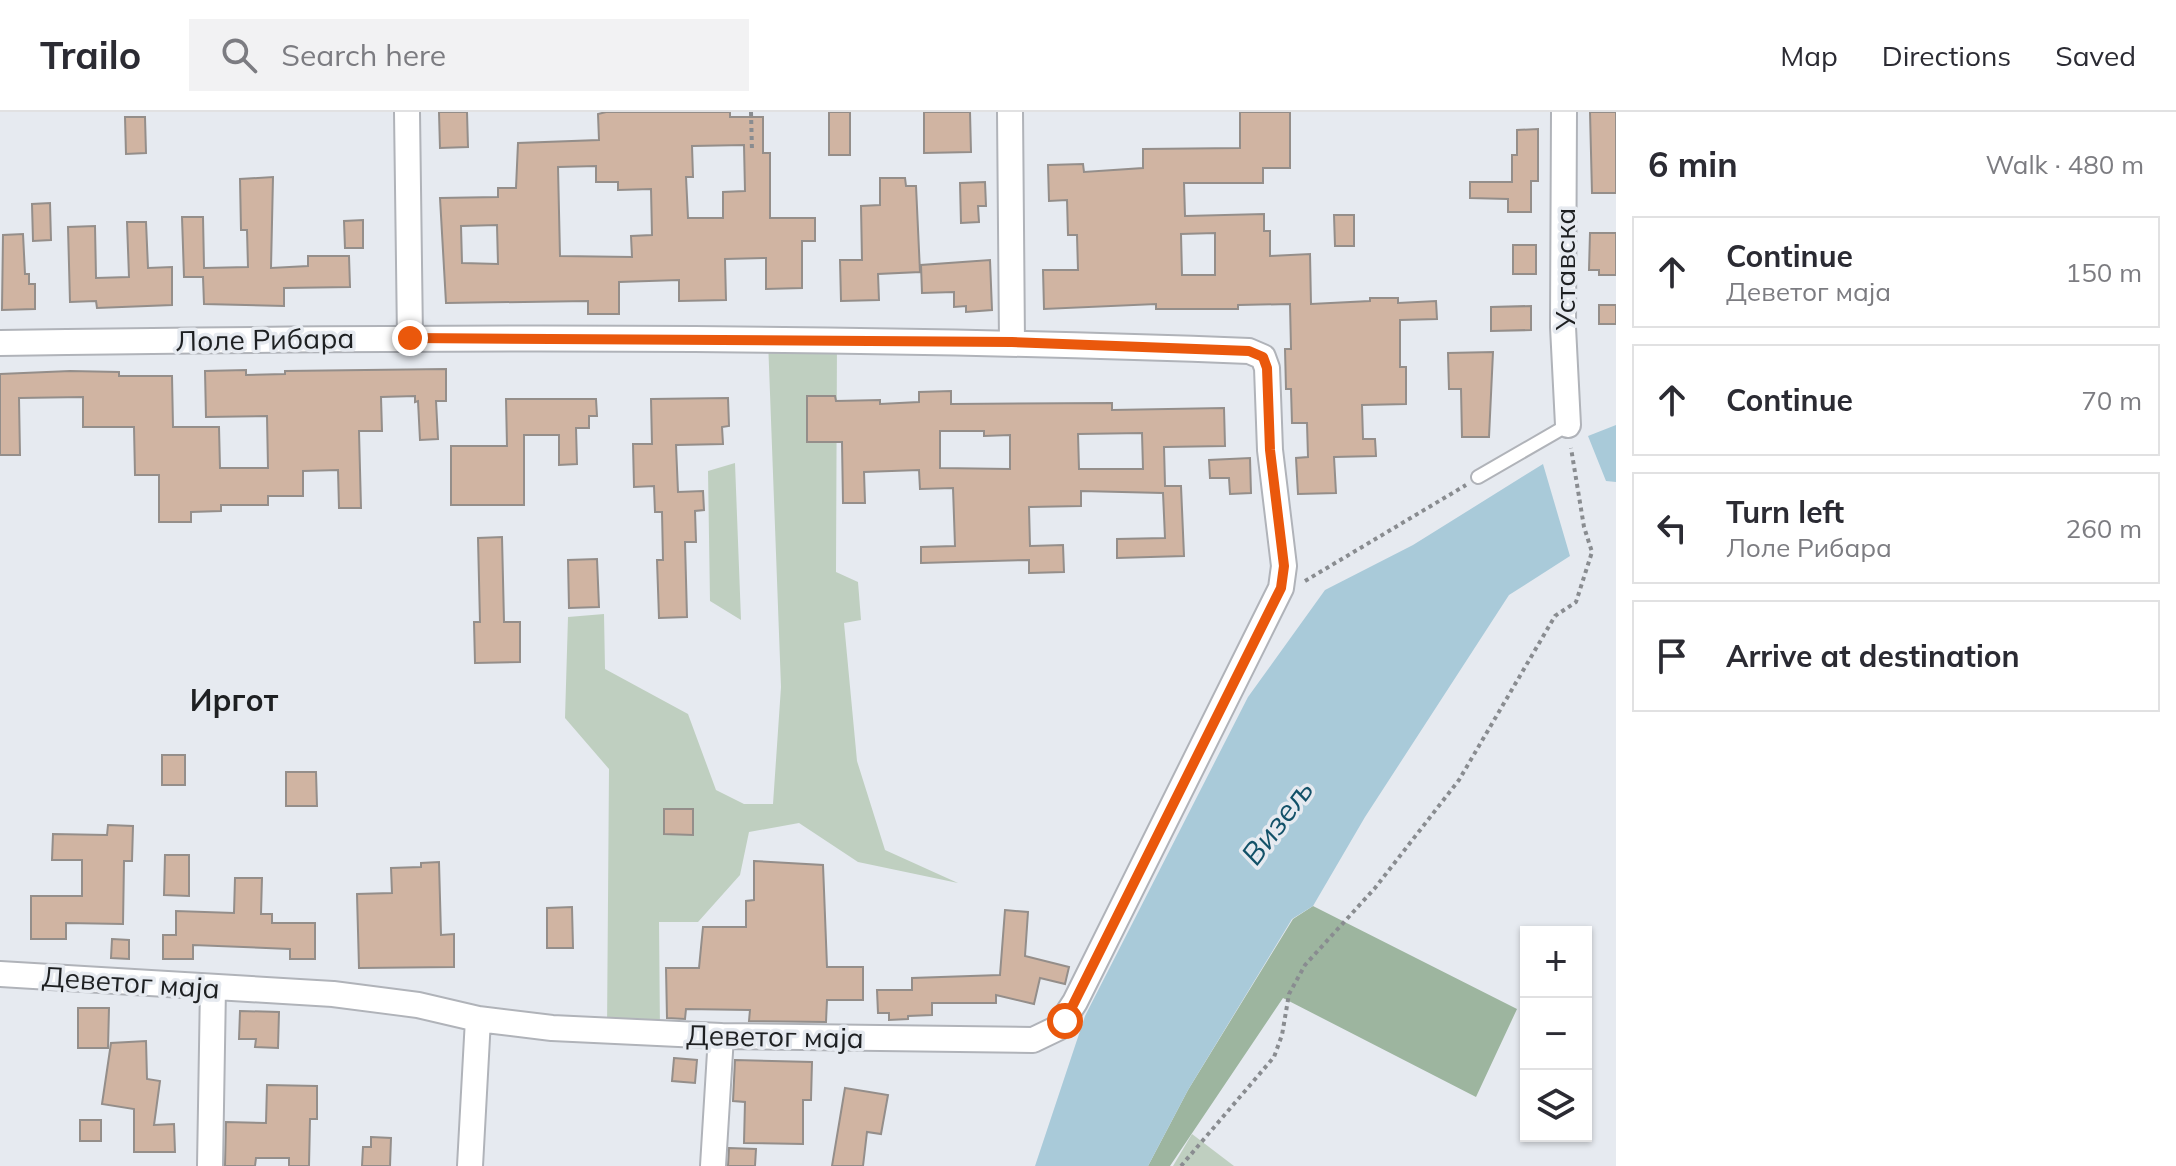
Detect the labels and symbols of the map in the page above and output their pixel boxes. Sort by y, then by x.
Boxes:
street label: Уставска [1547,208,1582,331]
street label: Лоле Рибара [175,320,355,358]
route end [392,320,428,356]
district label: Иргот [190,681,279,719]
water label: Визељ [1233,772,1321,872]
street label: Деветог маја [41,958,221,1006]
route start [1047,1003,1083,1039]
street label: Деветог маја [686,1017,864,1055]

